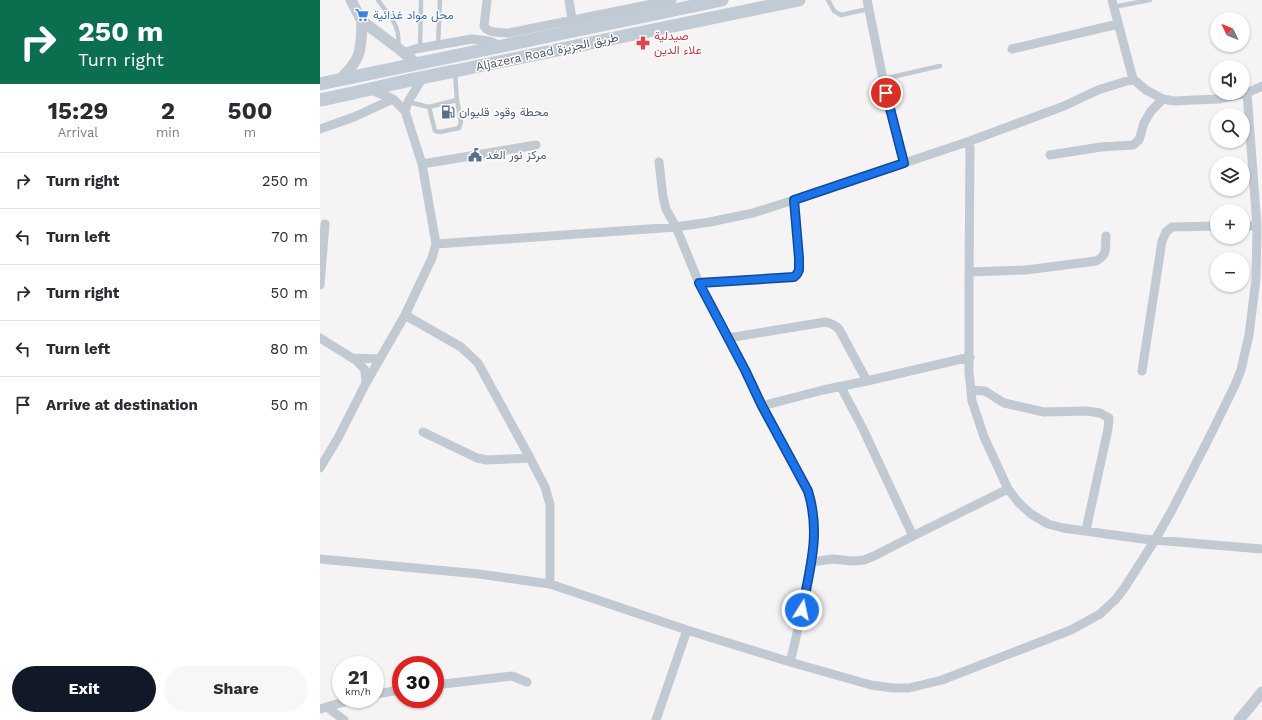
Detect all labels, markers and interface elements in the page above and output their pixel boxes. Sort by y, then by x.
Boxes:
supermarket icon: محل مواد غذائية [354,7,370,23]
place label: محل مواد غذائية [373,8,454,23]
north arrow [1210,12,1250,52]
map controls [1210,12,1250,292]
text: 250 m [78,15,163,48]
icon: right [12,16,64,68]
place label: صيدلية علاء الدين [654,29,702,58]
street label: Aljazera Road طريق الجزيزة [474,30,620,75]
pharmacy icon: صيدلية علاء الدين [635,35,651,51]
text: Turn right [78,49,164,70]
button: sound [1210,60,1250,100]
pin [869,76,903,110]
icon: arrive [875,82,897,104]
text: 15:29 [48,97,108,125]
text: 2 [161,97,175,125]
text: 500 [227,97,272,125]
fuel station icon: محطة وقود قليوان [440,104,456,120]
place label: محطة وقود قليوان [459,105,549,120]
button: search [1210,108,1250,148]
text: Arrival [58,125,98,140]
text: min [156,125,180,140]
text: m [244,125,256,140]
public building icon: مركز نور الغد [467,147,483,163]
place label: مركز نور الغد [486,148,546,163]
button: layers [1210,156,1250,196]
icon: right [12,170,34,192]
text: Turn right [46,172,119,190]
text: 250 m [262,172,308,190]
button: + [1210,204,1250,244]
icon: left [12,226,34,248]
text: Turn left [46,228,110,246]
text: 70 m [271,228,308,246]
button: − [1210,252,1250,292]
icon: right [12,282,34,304]
text: Turn right [46,284,119,302]
text: 50 m [271,284,308,302]
icon: left [12,338,34,360]
text: Turn left [46,340,110,358]
text: 80 m [270,340,308,358]
icon: arrive [12,394,34,416]
text: Arrive at destination [46,396,198,414]
text: 50 m [271,396,308,414]
position arrow [781,589,823,631]
speed limit sign: 30 [392,656,444,708]
text: 21 [348,665,368,689]
button: Exit [12,666,156,712]
button: Share [164,666,308,712]
text: km/h [345,686,371,697]

